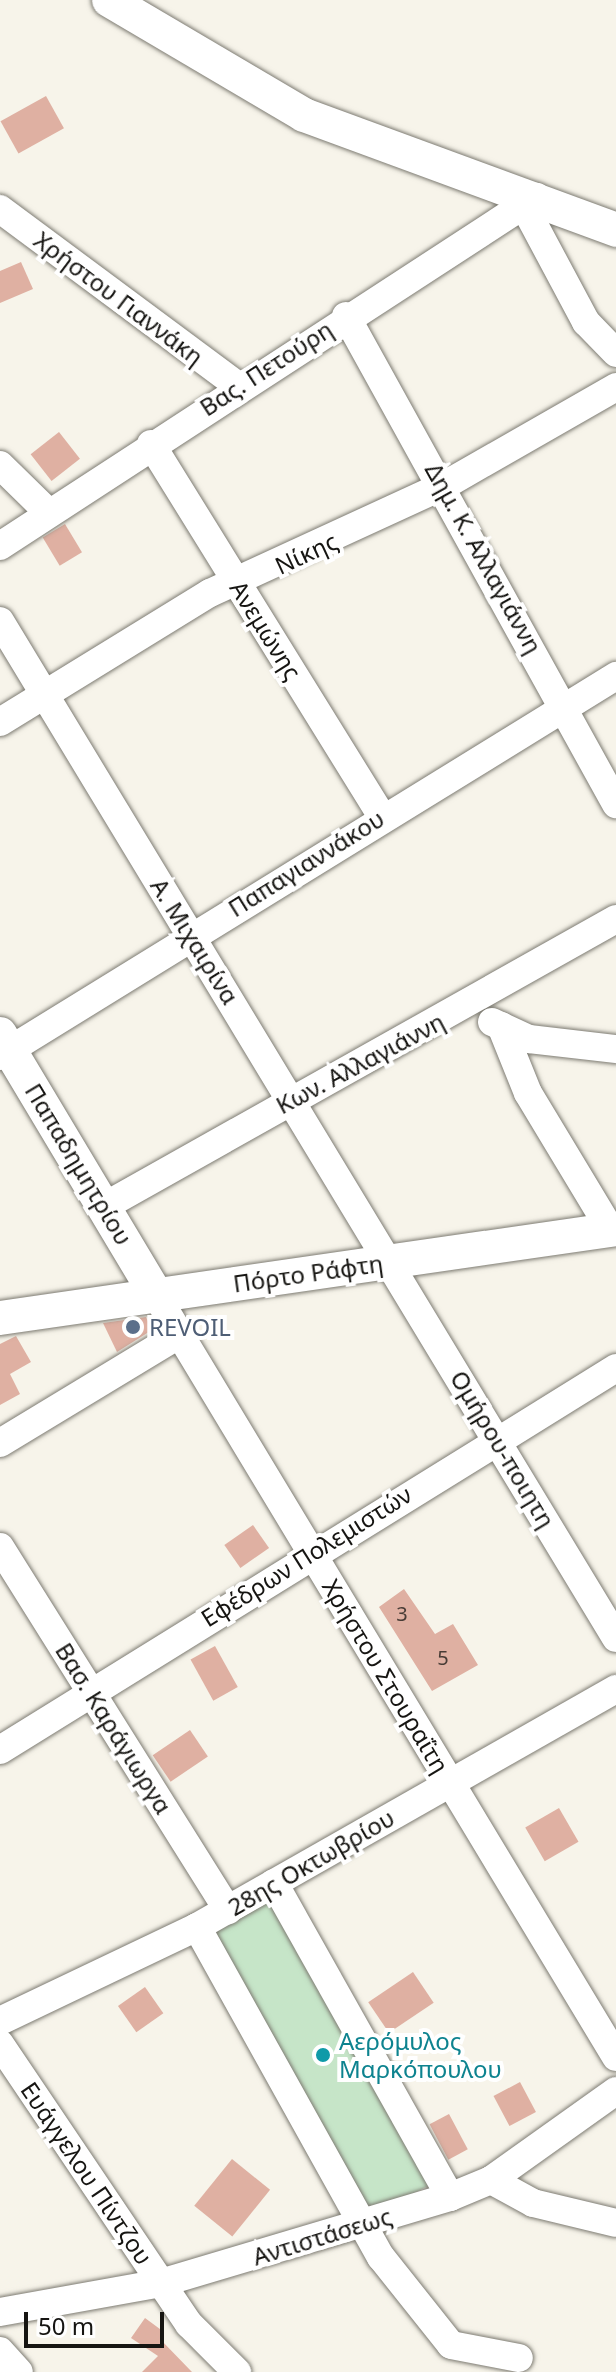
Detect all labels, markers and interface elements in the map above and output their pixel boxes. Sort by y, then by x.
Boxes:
street label: Χρήστου Γιαννάκη [29,225,209,371]
street label: Βας. Πετούρη [194,314,338,422]
street label: Δημ. Κ. Αλλαγιάννη [420,458,548,658]
street label: Νίκης [270,526,342,580]
street label: Ανεμώνης [224,575,308,685]
street label: Παπαγιαννάκου [223,804,389,922]
street label: Α. Μιχαιρίνα [145,873,245,1009]
street label: Κων. Αλλαγιάννη [271,1006,449,1120]
street label: Παπαδημητρίου [19,1078,139,1250]
street label: Πόρτο Ράφτη [231,1248,385,1298]
place label: REVOIL [149,1313,231,1341]
marker: REVOIL [124,1318,142,1336]
street label: Ομήρου-ποιητη [445,1365,561,1533]
street label: Εφέδρων Πολεμιστών [196,1480,416,1632]
street label: Χρήστου Στουραΐτη [317,1574,455,1778]
house number: 3 [396,1601,408,1625]
street label: Βασ. Καράγιωργα [50,1637,178,1819]
house number: 5 [437,1645,449,1669]
street label: 28ης Οκτωβρίου [223,1803,399,1921]
place label: Αερόμυλος Μαρκόπουλου [339,2027,502,2083]
marker: Αερόμυλος Μαρκόπουλου [314,2046,332,2064]
street label: Ευάγγελου Πίντζου [15,2076,159,2270]
street label: Αντιστάσεως [249,2201,395,2271]
scale bar [28,2296,168,2346]
text: 50 m [38,2309,94,2342]

